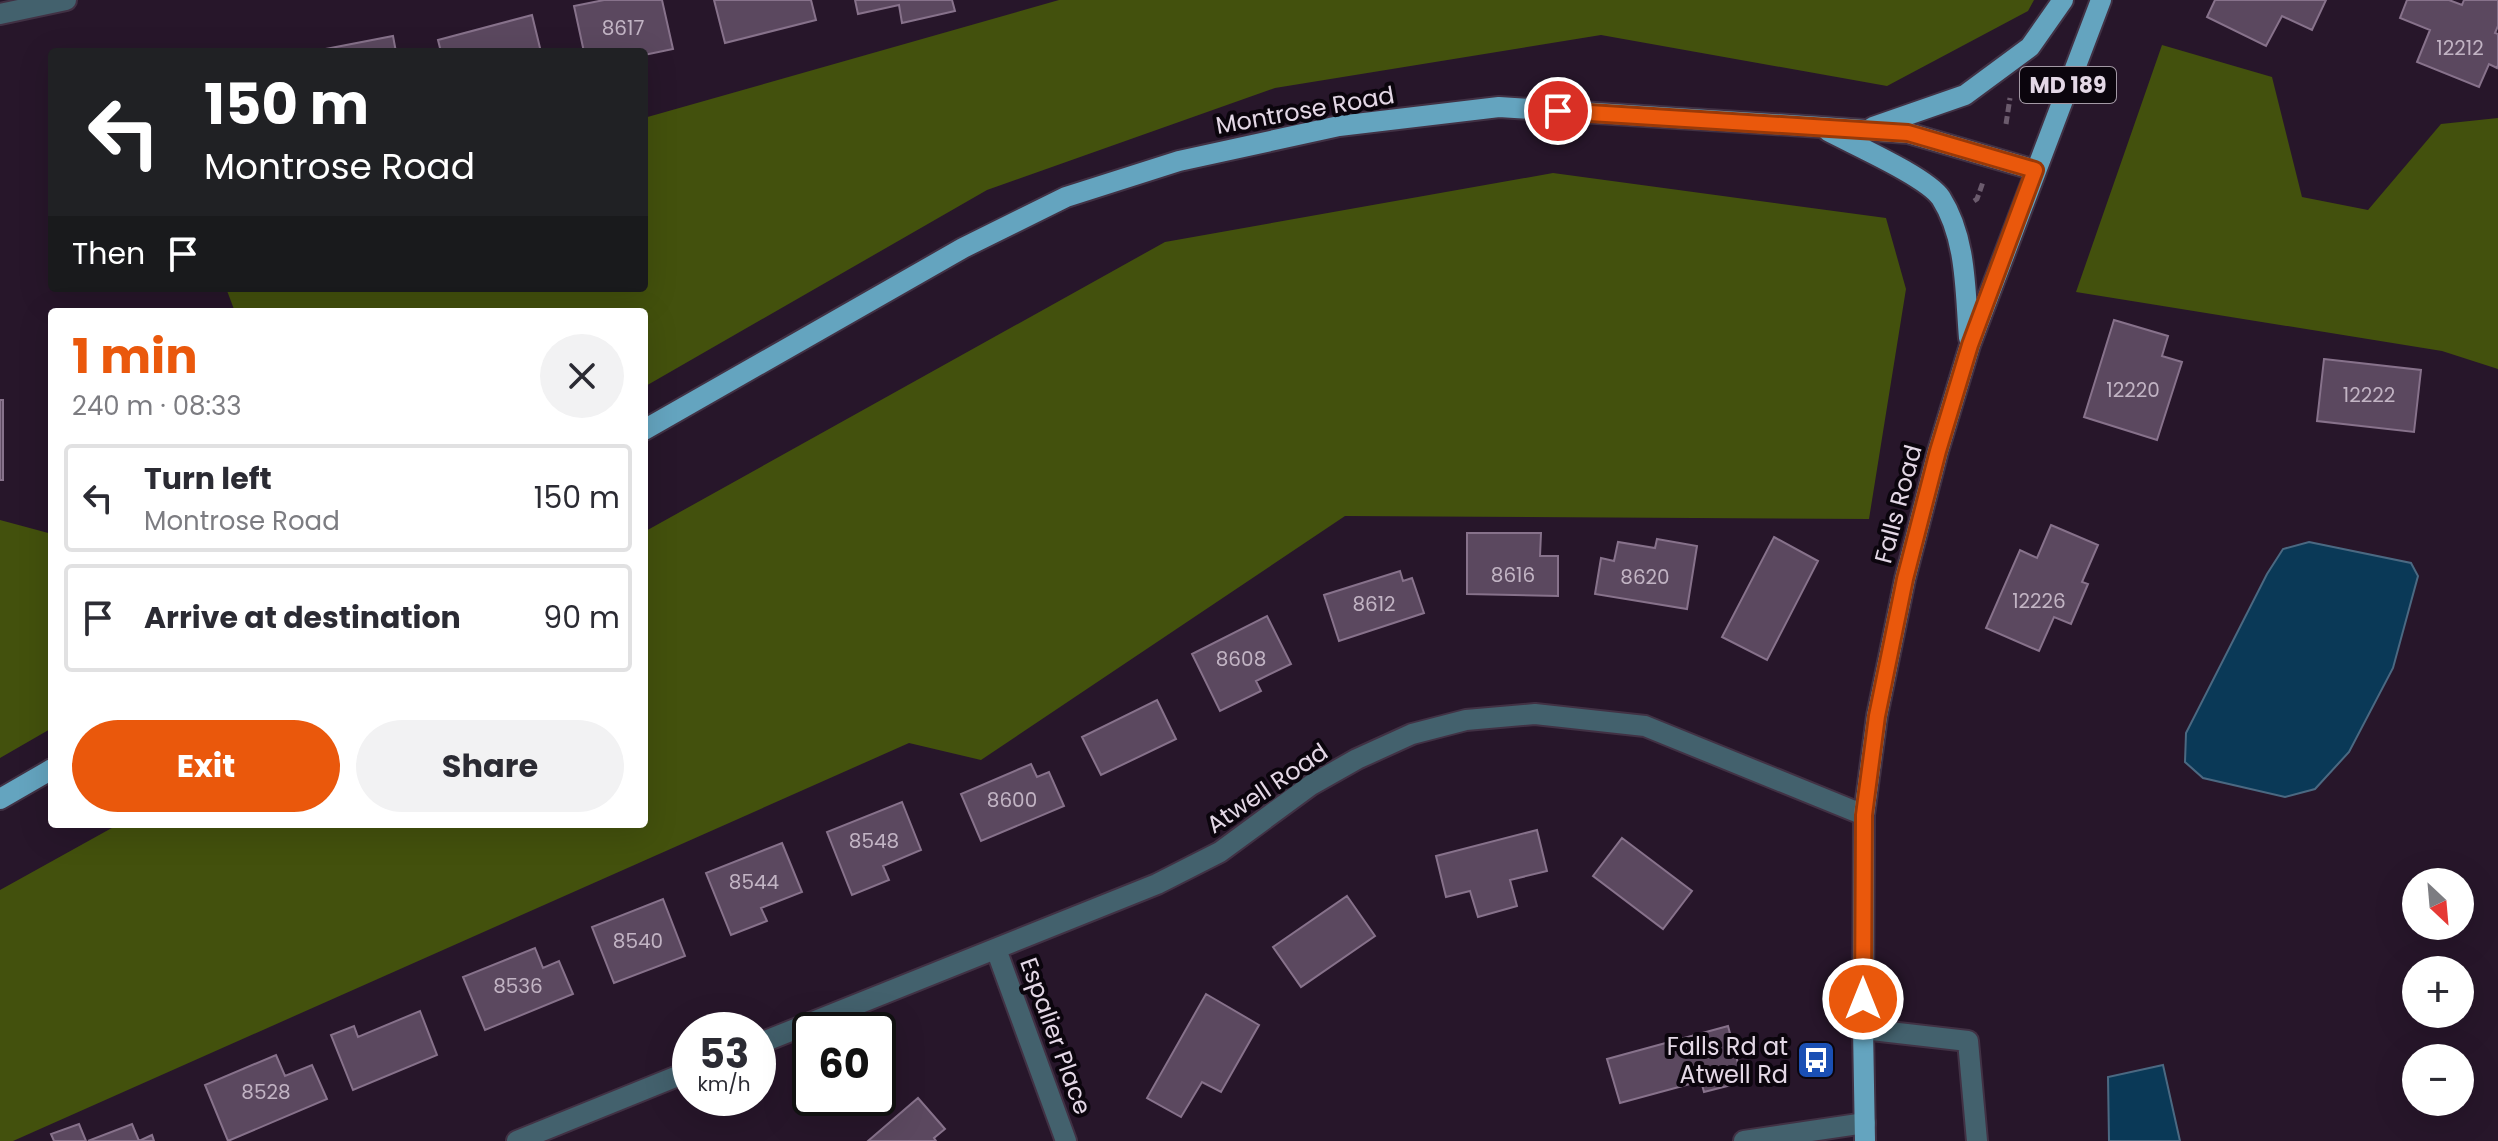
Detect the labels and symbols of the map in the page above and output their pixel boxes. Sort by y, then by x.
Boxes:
house number: 8617 [602,14,644,42]
house number: 12212 [2436,34,2484,62]
road number: MD 189 [2020,67,2116,103]
pin [1524,77,1592,145]
street label: Montrose Road [1213,78,1397,142]
house number: 12220 [2106,376,2160,404]
house number: 12222 [2343,381,2395,409]
street label: Falls Road [1866,441,1930,567]
house number: 8616 [1491,561,1535,589]
house number: 8620 [1620,563,1670,591]
house number: 12226 [2012,587,2066,615]
house number: 8612 [1352,590,1396,618]
house number: 8608 [1216,645,1266,673]
street label: Atwell Road [1200,735,1334,841]
house number: 8600 [987,786,1037,814]
house number: 8548 [849,827,899,855]
house number: 8544 [729,868,779,896]
north arrow [2402,868,2474,940]
house number: 8540 [613,927,663,955]
street label: Espalier Place [1012,953,1100,1119]
position arrow [1821,957,1905,1041]
house number: 8536 [493,972,543,1000]
speed limit sign: 60 [792,1012,896,1116]
place label: Falls Rd at Atwell Rd [1667,1030,1788,1091]
bus stop icon: Falls Rd at Atwell Rd [1795,1039,1837,1081]
house number: 8528 [241,1078,291,1106]

